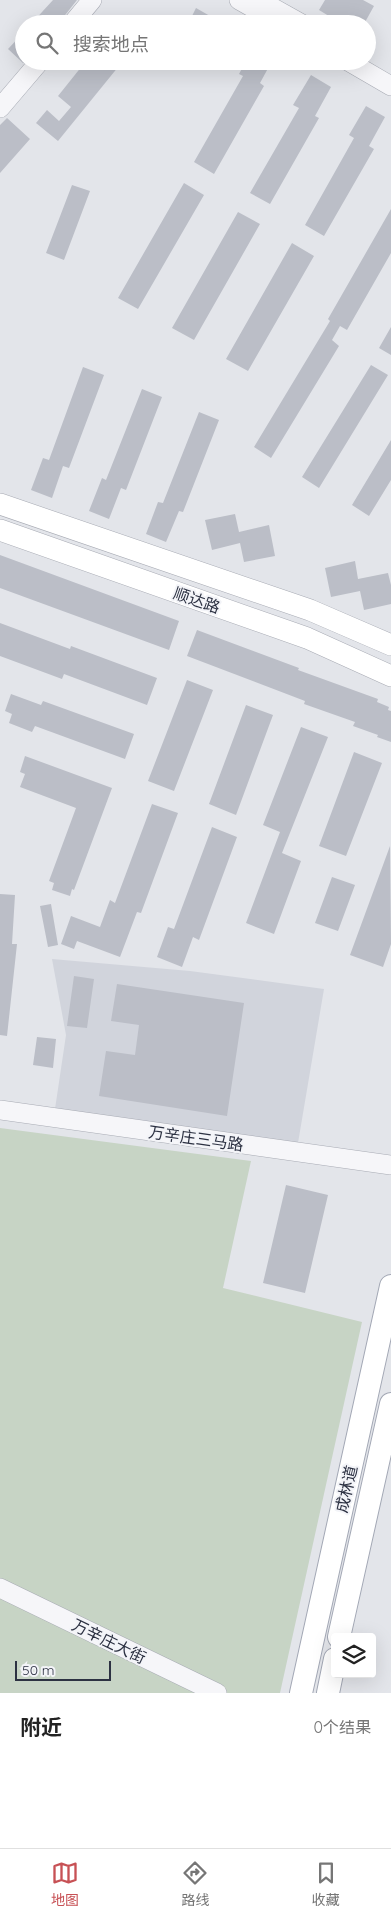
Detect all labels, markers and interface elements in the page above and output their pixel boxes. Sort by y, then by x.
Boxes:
search box [15,15,376,70]
icon: search [33,29,61,57]
text: 搜索地点 [73,32,149,56]
street label: 顺达路 [171,583,223,617]
street label: 万辛庄三马路 [147,1121,245,1155]
street label: 成林道 [331,1463,361,1515]
street label: 万辛庄大街 [69,1614,149,1668]
map controls [331,1633,376,1678]
button: layers [331,1633,376,1678]
scale bar [15,1658,111,1681]
text: 50 m [22,1661,55,1679]
text: 附近 [20,1714,62,1740]
text: 0个结果 [313,1717,371,1737]
tab: 地图 [51,1859,79,1909]
tab: 路线 [181,1859,209,1909]
tab: 收藏 [312,1859,340,1909]

